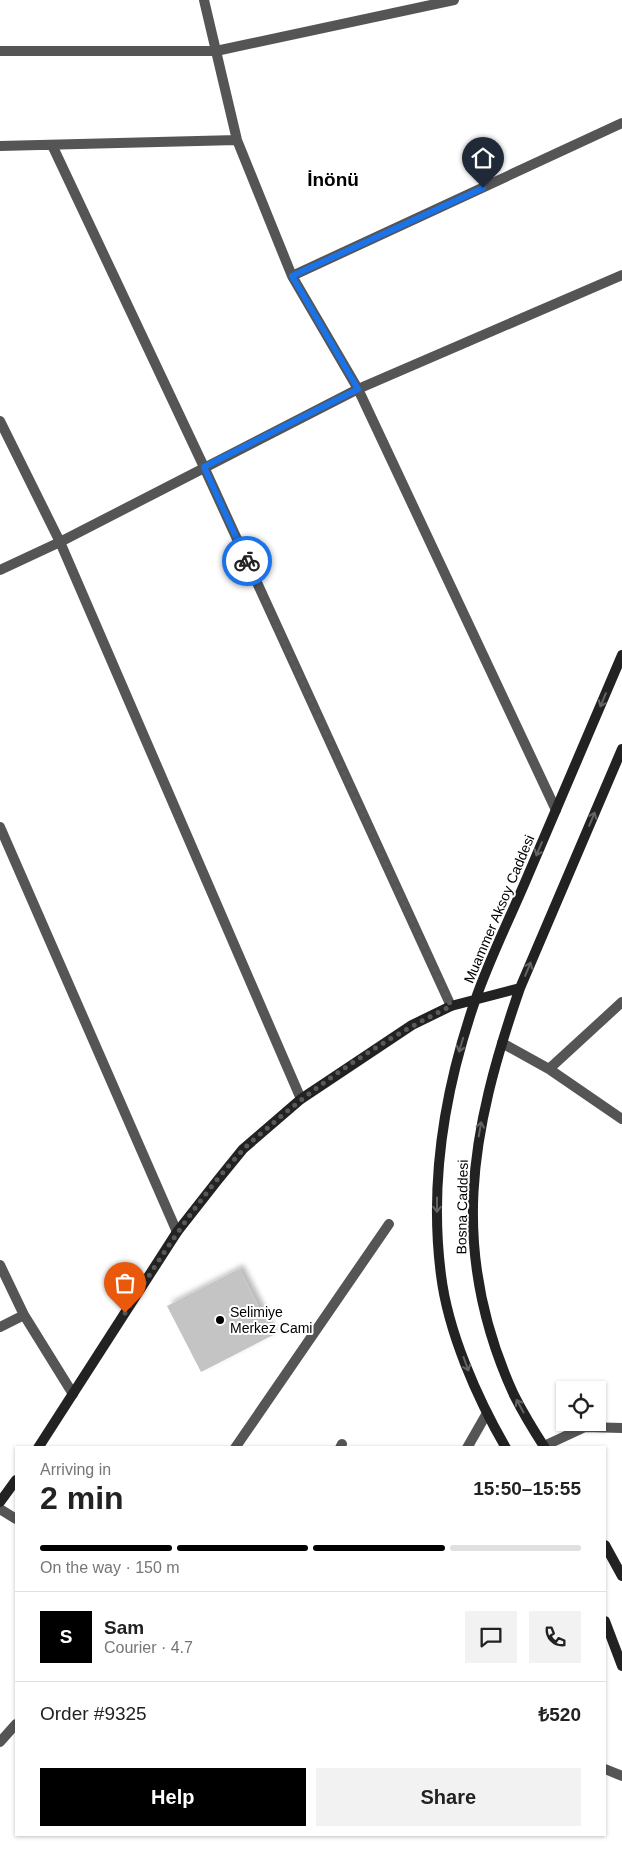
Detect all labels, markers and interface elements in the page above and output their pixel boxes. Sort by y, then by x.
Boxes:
pin [462,137,504,188]
icon: home [469,144,497,172]
district label: İnönü [307,169,359,190]
courier [222,536,272,586]
icon: bike [233,547,261,575]
one-way arrow [597,692,607,707]
one-way arrow [587,812,597,827]
street label: Muammer Aksoy Caddesi [460,832,538,986]
one-way arrow [534,841,544,856]
one-way arrow [524,962,534,977]
one-way arrow [456,1036,466,1052]
one-way arrow [476,1121,486,1137]
street label: Bosna Caddesi [453,1159,471,1255]
one-way arrow [432,1196,442,1213]
pin [104,1262,146,1313]
icon: bag [111,1269,139,1297]
place label: Selimiye Merkez Cami [230,1304,312,1336]
marker: Selimiye Merkez Cami [214,1314,226,1326]
one-way arrow [462,1356,471,1371]
map controls [556,1381,606,1431]
button: locate [556,1381,606,1431]
one-way arrow [515,1398,525,1413]
text: Arriving in [40,1461,111,1478]
text: 15:50–15:55 [473,1478,581,1499]
text: 2 min [40,1480,124,1516]
text: On the way · 150 m [40,1559,180,1576]
button: chat [465,1611,517,1663]
button: phone [529,1611,581,1663]
text: Sam [104,1617,144,1638]
text: S [60,1626,72,1647]
text: Courier · 4.7 [104,1639,193,1656]
text: Order #9325 [40,1703,147,1724]
text: ₺520 [538,1704,581,1725]
button: Help [40,1768,306,1826]
button: Share [316,1768,581,1826]

